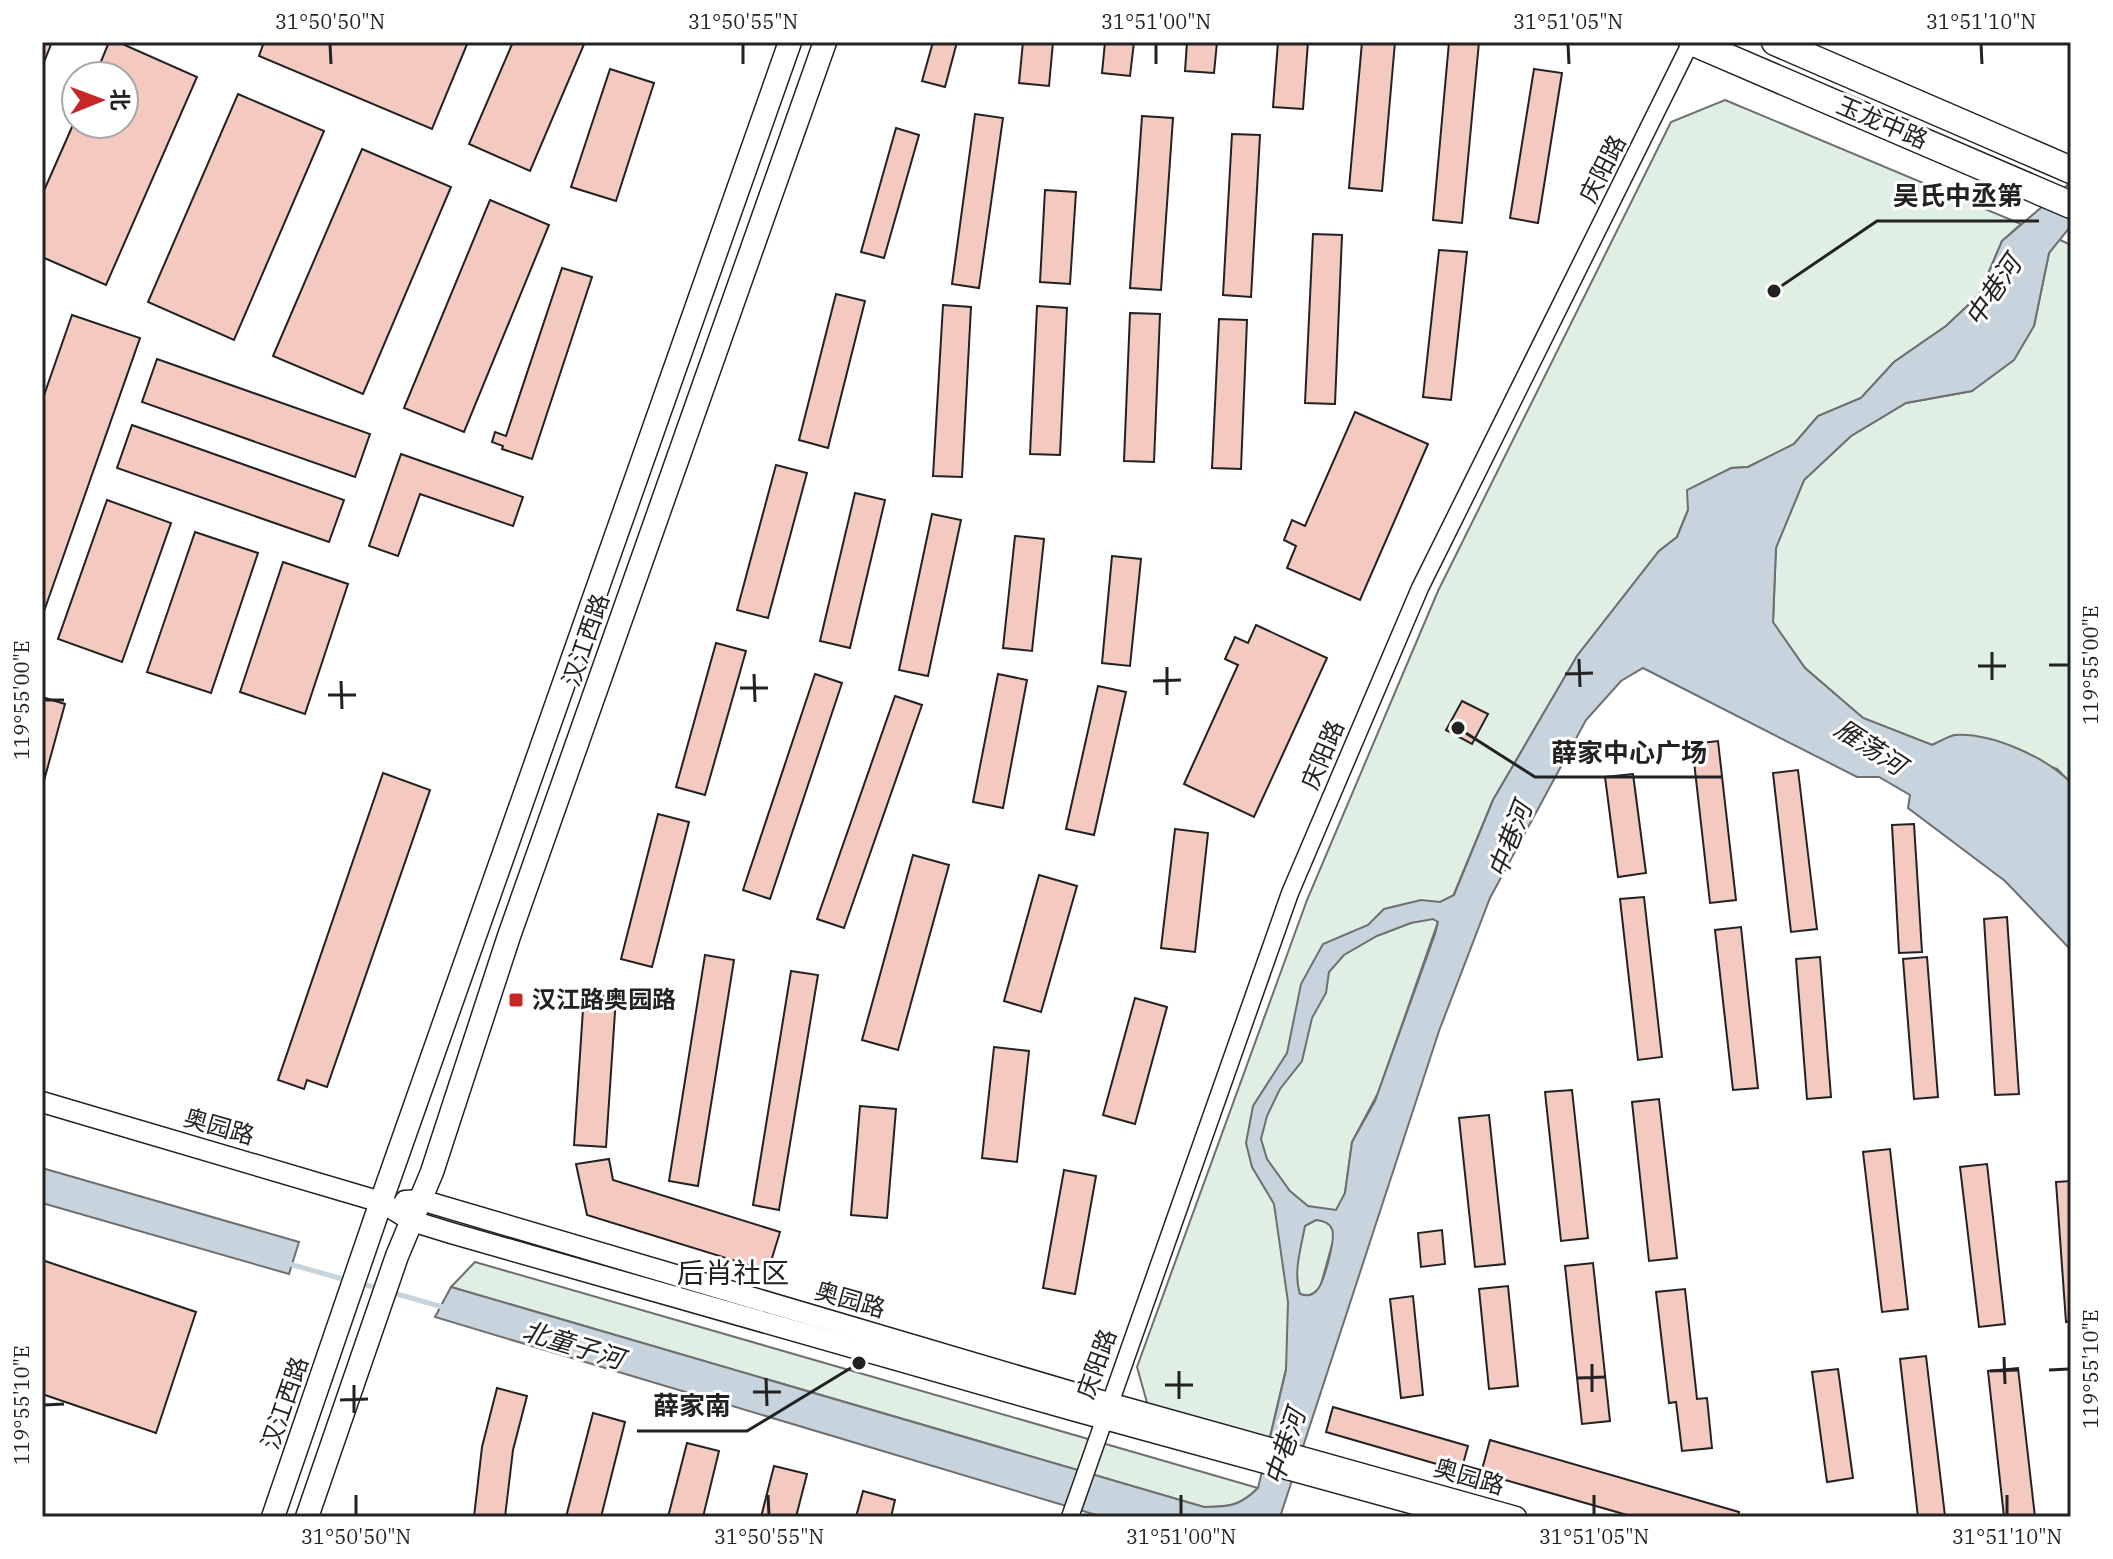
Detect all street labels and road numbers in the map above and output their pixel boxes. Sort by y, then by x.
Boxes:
street label: 玉龙中路 [1832,89,1933,156]
street label: 庆阳路 [1572,129,1633,208]
street label: 汉江西路 [554,589,616,690]
street label: 庆阳路 [1293,715,1351,794]
street label: 奥园路 [180,1101,258,1151]
street label: 奥园路 [811,1274,889,1324]
street label: 庆阳路 [1069,1324,1123,1403]
street label: 汉江西路 [253,1352,315,1453]
street label: 奥园路 [1430,1451,1508,1501]

